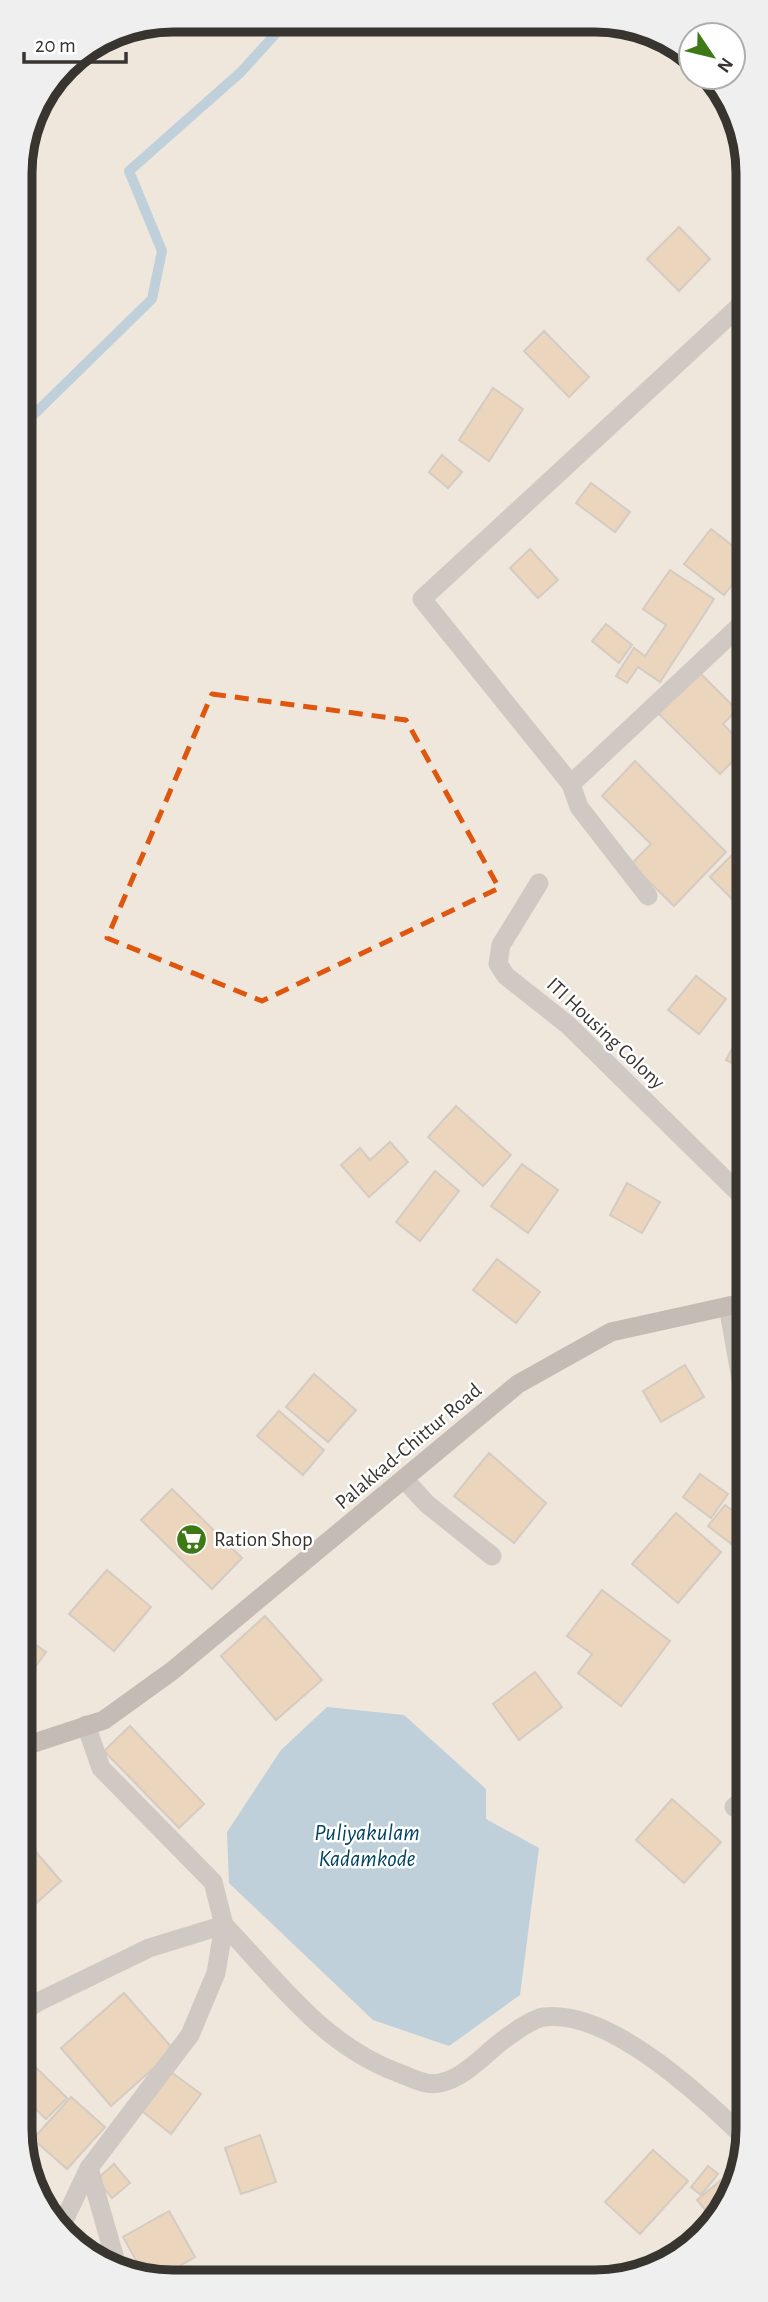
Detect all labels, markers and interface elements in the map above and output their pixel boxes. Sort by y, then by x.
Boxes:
scale bar [24,21,126,65]
north arrow [677,21,747,91]
text: 20 m [35,35,76,56]
text: N [713,54,736,76]
street label: ITI Housing Colony [543,974,669,1093]
street label: Palakkad-Chittur Road [331,1379,485,1513]
supermarket icon: Ration Shop [174,1522,208,1556]
place label: Ration Shop [214,1529,313,1550]
water label: Puliyakulam Kadamkode [314,1822,420,1871]

